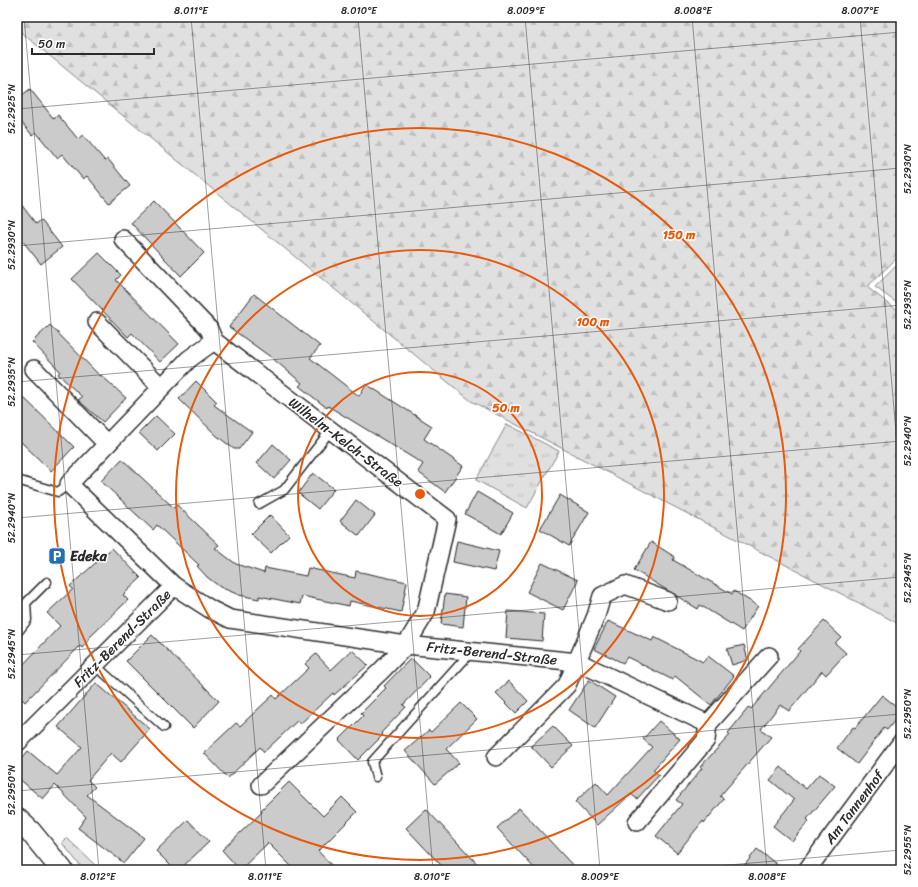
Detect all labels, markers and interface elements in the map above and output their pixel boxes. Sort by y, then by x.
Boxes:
text: 8.011°E [174,2,209,20]
text: 8.010°E [341,2,378,20]
text: 8.009°E [507,2,546,20]
text: 8.008°E [674,2,713,20]
text: 8.007°E [841,2,880,20]
scale bar [32,30,154,56]
text: 50 m [38,33,65,55]
text: 52.2925°N [3,84,21,134]
text: 52.2930°N [899,144,917,194]
text: 52.2930°N [3,220,21,270]
text: 150 m [663,224,696,246]
text: 52.2935°N [899,280,917,330]
text: 100 m [577,311,610,333]
text: 52.2935°N [3,357,21,407]
street label: Wilhelm-Kelch-Straße [283,391,409,494]
text: 50 m [492,397,520,419]
text: 52.2940°N [899,416,917,466]
centre of rings [413,487,427,501]
text: 52.2940°N [3,493,21,543]
place label: Edeka [70,544,108,569]
parking icon: Edeka [47,546,67,566]
text: 52.2945°N [899,553,917,603]
street label: Fritz-Berend-Straße [67,583,178,694]
text: 52.2945°N [3,629,21,679]
street label: Fritz-Berend-Straße [425,634,558,673]
text: 52.2950°N [899,689,917,739]
street label: Am Tannenhof [818,763,892,851]
text: 52.2950°N [3,765,21,815]
text: 52.2955°N [899,825,917,875]
text: 8.012°E [80,868,117,886]
text: 8.011°E [248,868,283,886]
text: 8.010°E [414,868,451,886]
text: 8.009°E [581,868,620,886]
text: 8.008°E [748,868,787,886]

